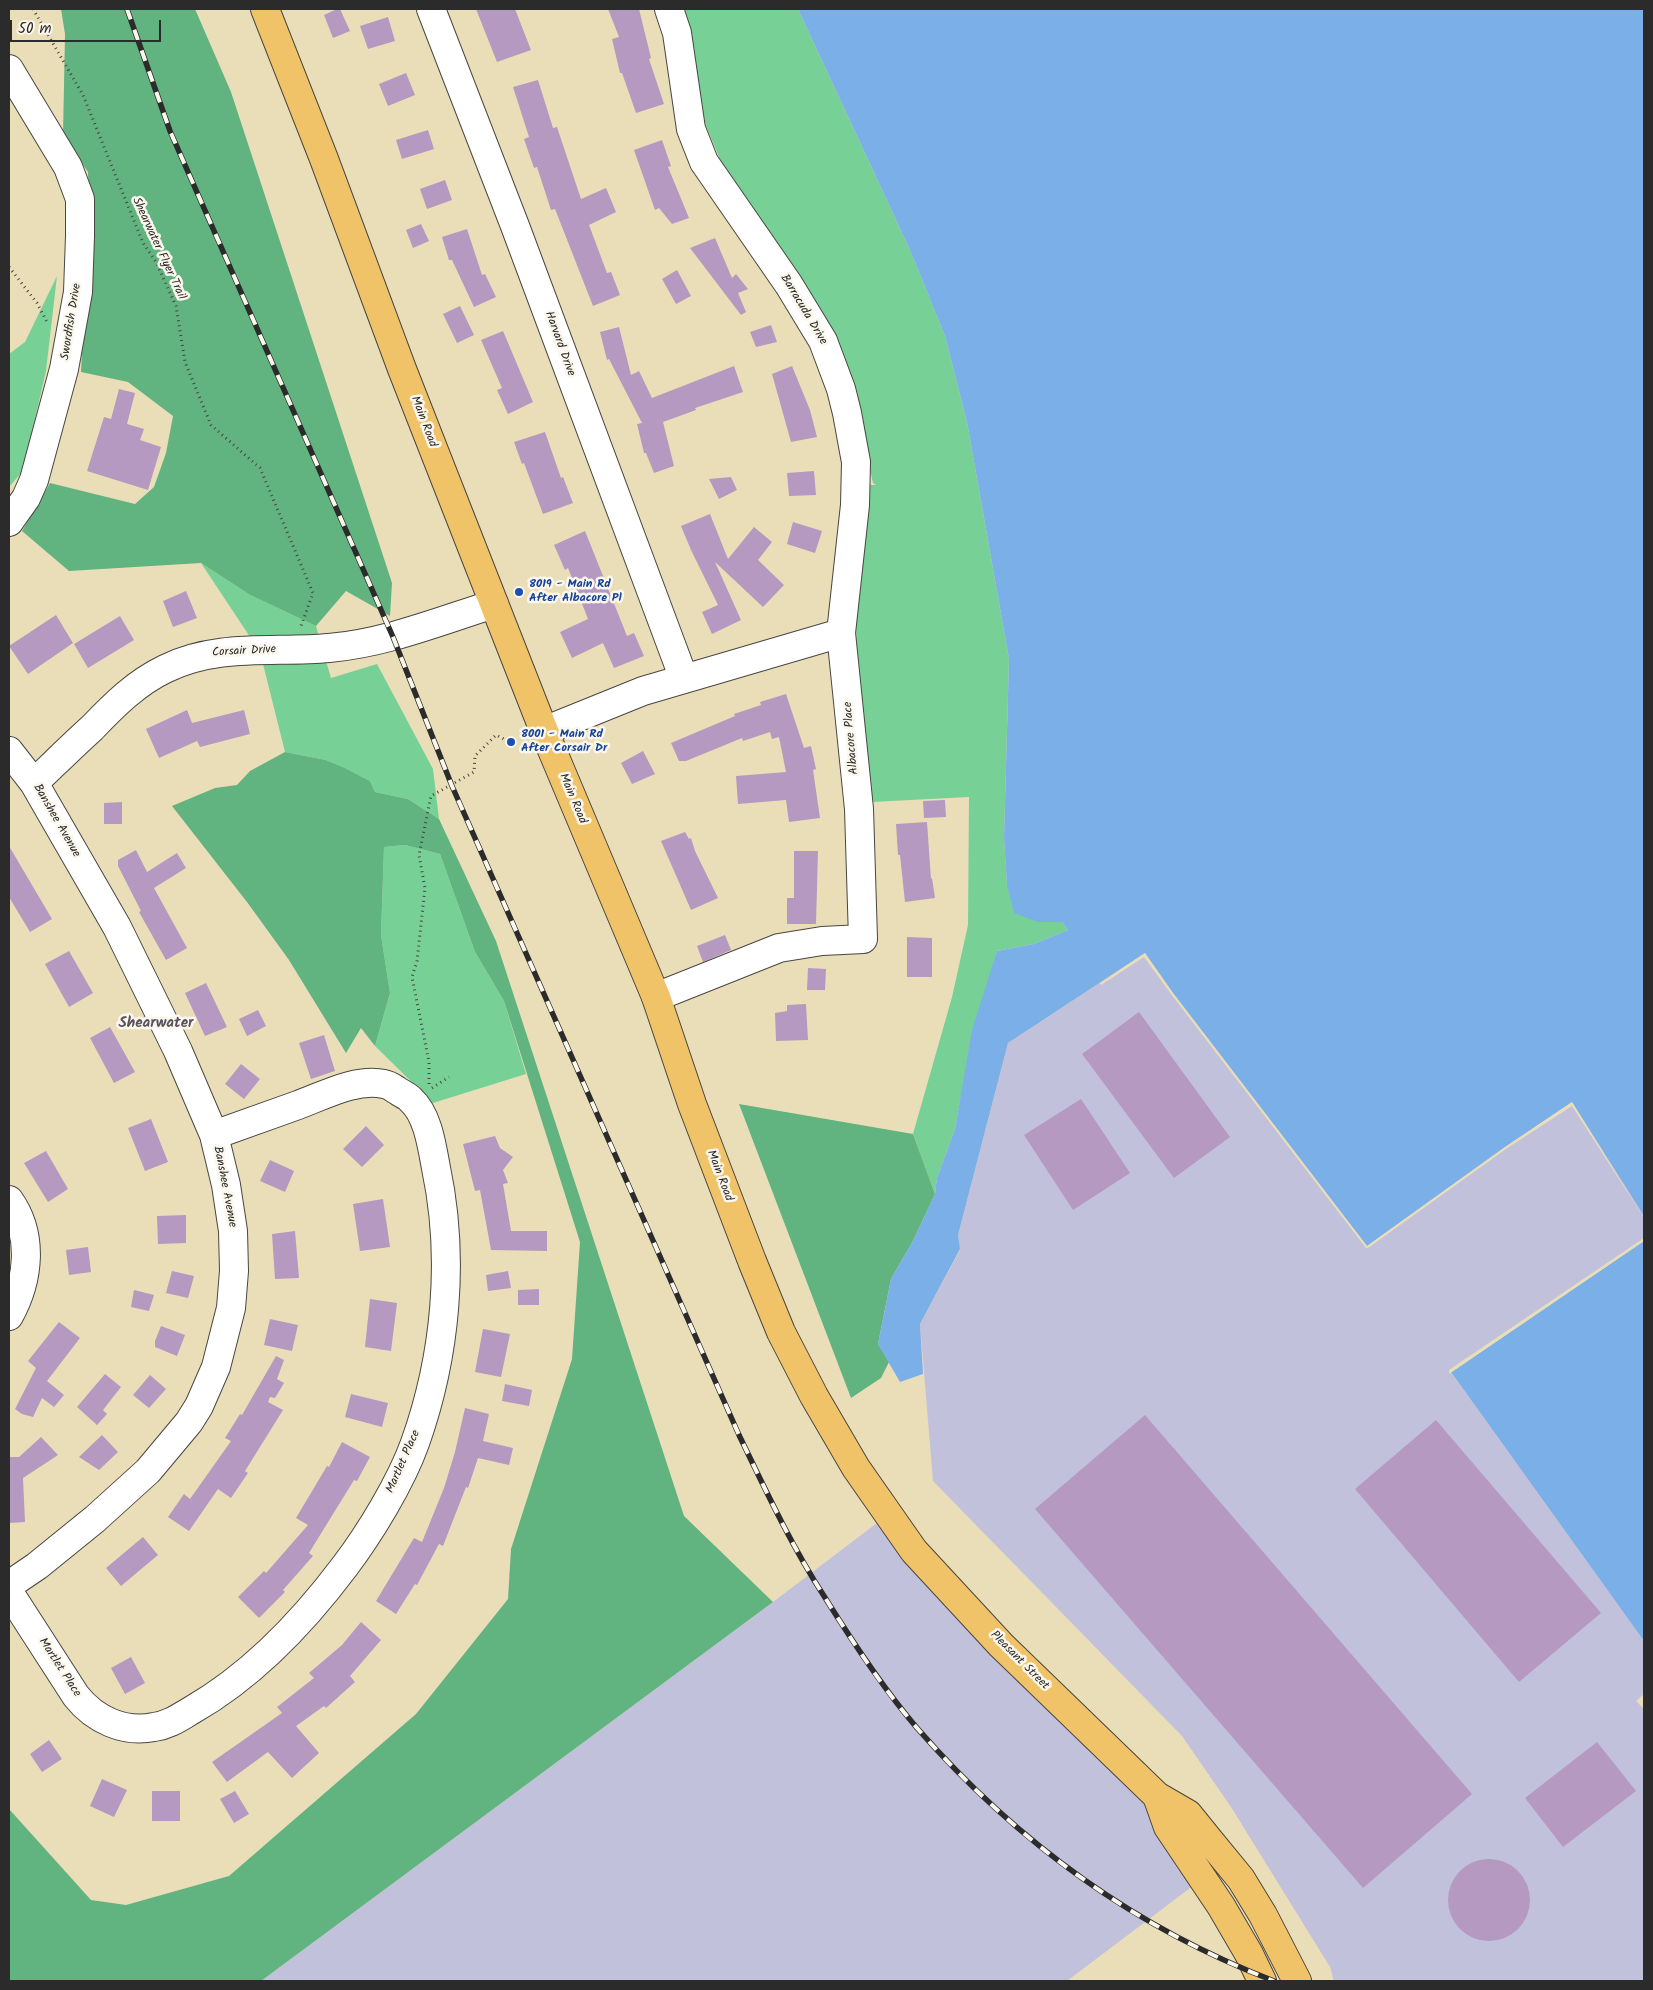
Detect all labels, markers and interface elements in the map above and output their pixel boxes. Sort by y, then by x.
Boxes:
scale bar [12,10,164,42]
text: 50 m [18,17,52,41]
street label: Shearwater Flyer Trail [128,196,188,302]
street label: Barracuda Drive [776,272,830,348]
street label: Swordfish Drive [59,283,85,361]
street label: Harvard Drive [541,310,577,378]
street label: Main Road [407,395,439,449]
place label: 8019 - Main Rd After Albacore Pl [529,578,622,606]
marker: 8019 - Main Rd After Albacore Pl [513,586,525,598]
street label: Corsair Drive [212,643,276,661]
street label: Albacore Place [842,701,862,775]
place label: 8001 - Main Rd After Corsair Dr [521,728,607,756]
marker: 8001 - Main Rd After Corsair Dr [505,736,517,748]
street label: Main Road [555,772,589,826]
street label: Banshee Avenue [29,782,83,860]
district label: Shearwater [119,1015,193,1033]
street label: Banshee Avenue [209,1145,239,1229]
street label: Main Road [703,1149,735,1203]
street label: Martlet Place [384,1428,424,1496]
street label: Pleasant Street [987,1629,1051,1693]
street label: Martlet Place [35,1636,83,1700]

